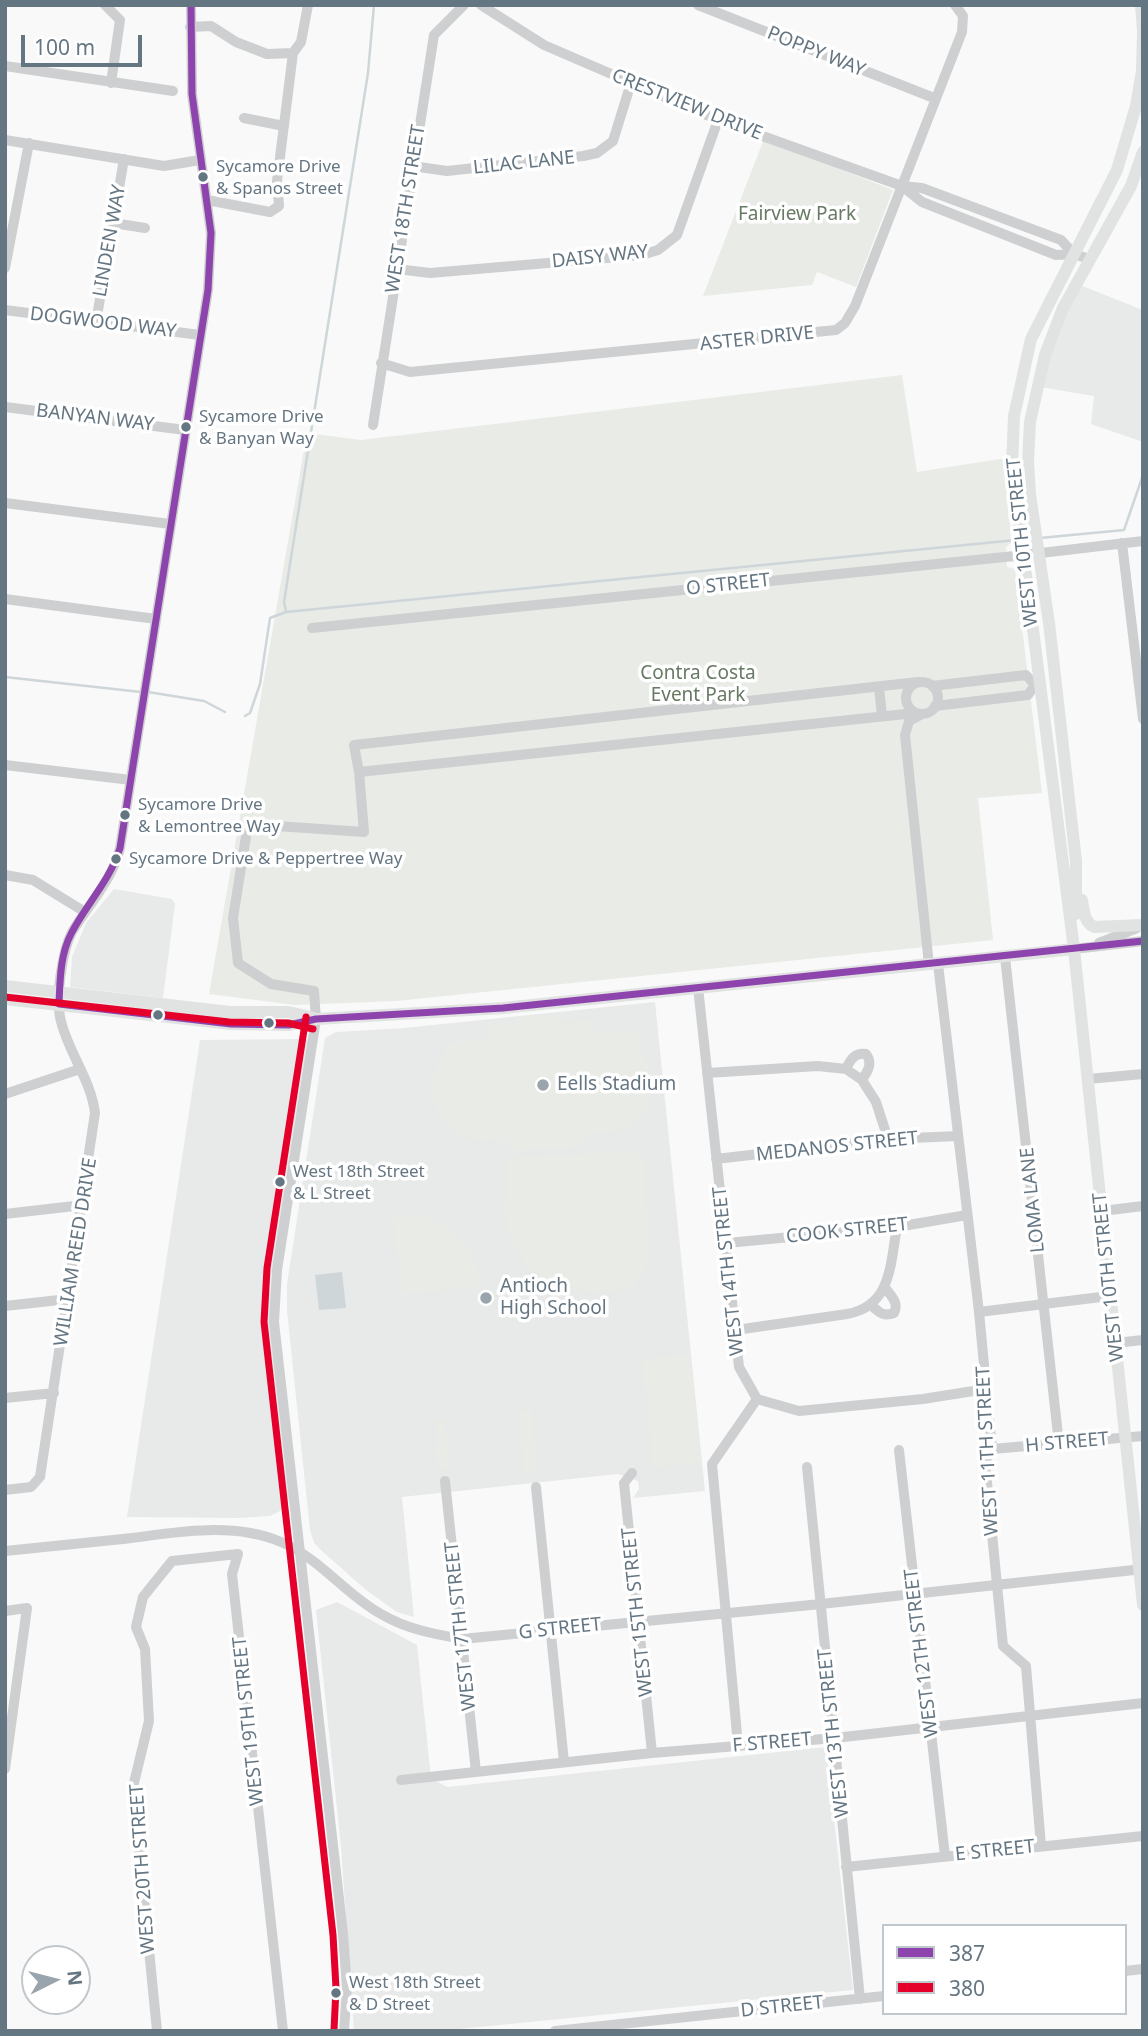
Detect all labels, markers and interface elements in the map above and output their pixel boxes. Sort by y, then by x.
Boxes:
scale bar [24,21,145,65]
street label: POPPY WAY [764,22,868,82]
text: 100 m [34,33,95,61]
street label: CRESTVIEW DRIVE [608,64,766,146]
street label: WEST 18TH STREET [381,123,431,295]
street label: LILAC LANE [472,146,576,180]
place label: Sycamore Drive & Spanos Street [216,157,343,197]
marker: Sycamore Drive & Spanos Street [196,170,210,184]
street label: LINDEN WAY [89,183,131,299]
park label: Fairview Park [738,204,856,226]
street label: DAISY WAY [551,241,649,273]
street label: DOGWOOD WAY [29,303,177,343]
street label: ASTER DRIVE [699,322,815,356]
street label: BANYAN WAY [35,399,155,437]
place label: Sycamore Drive & Banyan Way [199,407,324,447]
marker: Sycamore Drive & Banyan Way [179,420,193,434]
street label: WEST 10TH STREET [1003,456,1043,628]
street label: O STREET [685,569,771,601]
park label: Contra Costa Event Park [640,663,756,707]
place label: Sycamore Drive & Lemontree Way [138,795,280,835]
marker: Sycamore Drive & Lemontree Way [118,808,132,822]
place label: Sycamore Drive & Peppertree Way [129,849,402,869]
marker: Sycamore Drive & Peppertree Way [109,852,123,866]
unlabelled marker [151,1008,165,1022]
unlabelled marker [262,1016,276,1030]
place label: Eells Stadium [557,1074,676,1096]
marker: Eells Stadium [535,1077,551,1093]
street label: MEDANOS STREET [755,1127,919,1167]
street label: LOMA LANE [1016,1146,1050,1254]
street label: WILLIAM REED DRIVE [50,1156,102,1348]
place label: West 18th Street & L Street [293,1162,425,1202]
marker: West 18th Street & L Street [273,1175,287,1189]
street label: WEST 14TH STREET [709,1185,749,1357]
street label: WEST 10TH STREET [1089,1191,1129,1363]
street label: COOK STREET [785,1213,909,1249]
place label: Antioch High School [500,1276,607,1320]
marker: Antioch High School [478,1290,494,1306]
street label: WEST 11TH STREET [972,1366,1004,1536]
street label: H STREET [1024,1428,1110,1458]
street label: WEST 15TH STREET [618,1526,658,1698]
street label: WEST 17TH STREET [441,1540,481,1712]
street label: WEST 12TH STREET [900,1567,944,1739]
street label: G STREET [517,1613,603,1645]
street label: WEST 19TH STREET [229,1635,269,1807]
street label: WEST 13TH STREET [814,1647,854,1819]
street label: F STREET [732,1728,812,1758]
street label: WEST 20TH STREET [126,1783,160,1955]
street label: E STREET [954,1835,1036,1867]
legend [882,1924,1127,2015]
text: 387 [949,1939,985,1967]
north arrow [21,1945,91,2015]
text: N [61,1969,89,1987]
place label: West 18th Street & D Street [349,1973,481,2013]
text: 380 [949,1974,985,2002]
marker: West 18th Street & D Street [329,1986,343,2000]
street label: D STREET [739,1991,825,2023]

